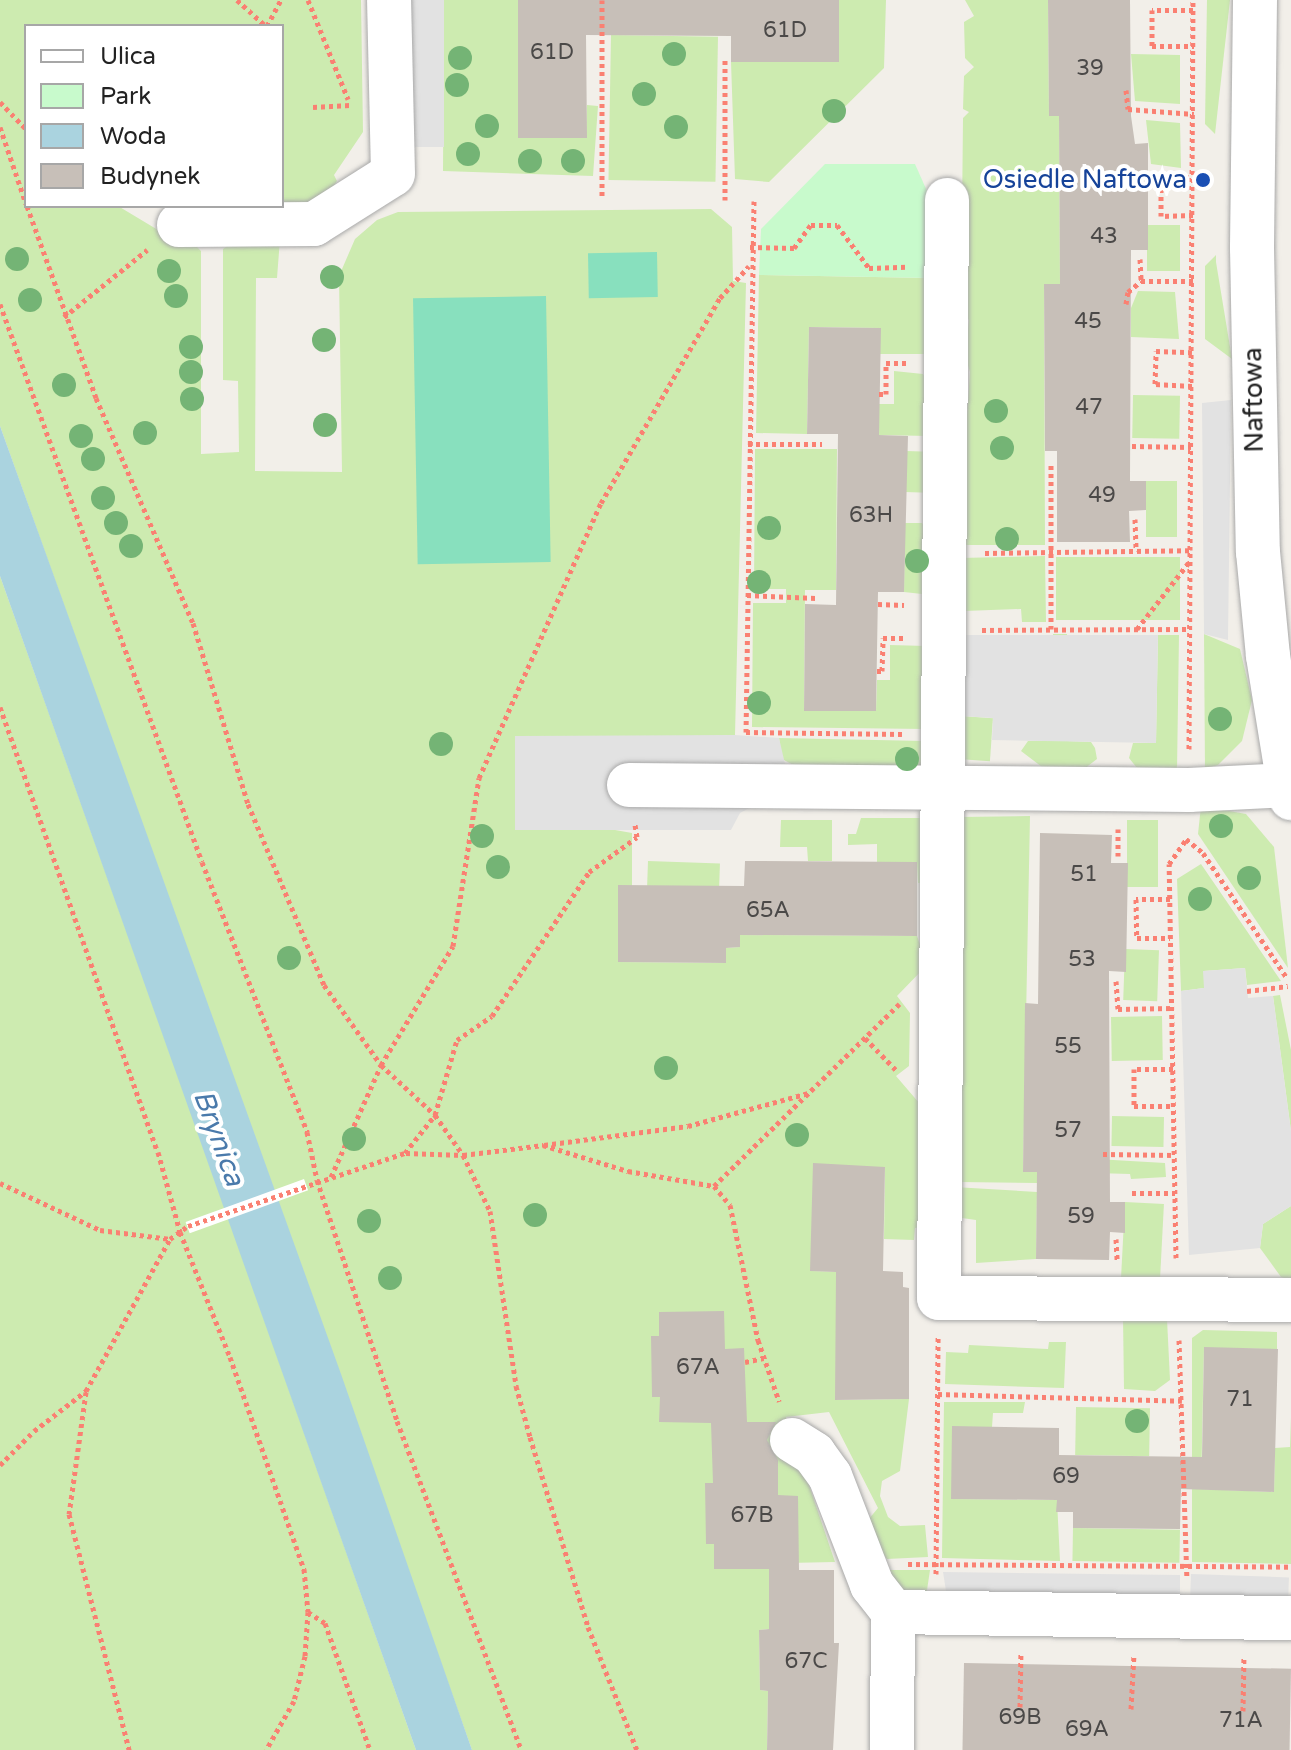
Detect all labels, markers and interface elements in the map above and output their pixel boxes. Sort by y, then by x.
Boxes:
house number: 61D [763,18,807,44]
legend [24,24,284,208]
house number: 61D [530,40,574,66]
text: Ulica [100,42,156,71]
house number: 39 [1076,56,1104,82]
text: Park [100,82,151,111]
text: Woda [100,122,166,151]
text: Budynek [100,162,200,191]
place label: Osiedle Naftowa [983,164,1187,196]
marker: Osiedle Naftowa [1194,171,1212,189]
house number: 43 [1090,224,1118,250]
house number: 45 [1074,309,1102,335]
street label: Naftowa [1237,347,1271,453]
house number: 47 [1075,395,1103,421]
house number: 49 [1088,483,1116,509]
house number: 63H [849,503,893,529]
house number: 51 [1070,862,1098,888]
house number: 65A [746,898,790,924]
house number: 53 [1068,947,1096,973]
house number: 55 [1054,1034,1082,1060]
water label: Brynica [186,1085,252,1191]
house number: 57 [1054,1118,1082,1144]
house number: 59 [1067,1204,1095,1230]
house number: 67A [676,1355,720,1381]
house number: 71 [1226,1387,1254,1413]
house number: 69 [1052,1464,1080,1490]
house number: 67B [731,1503,773,1529]
house number: 67C [785,1649,827,1675]
house number: 69B [999,1705,1041,1731]
house number: 71A [1219,1708,1263,1734]
house number: 69A [1065,1717,1109,1743]

